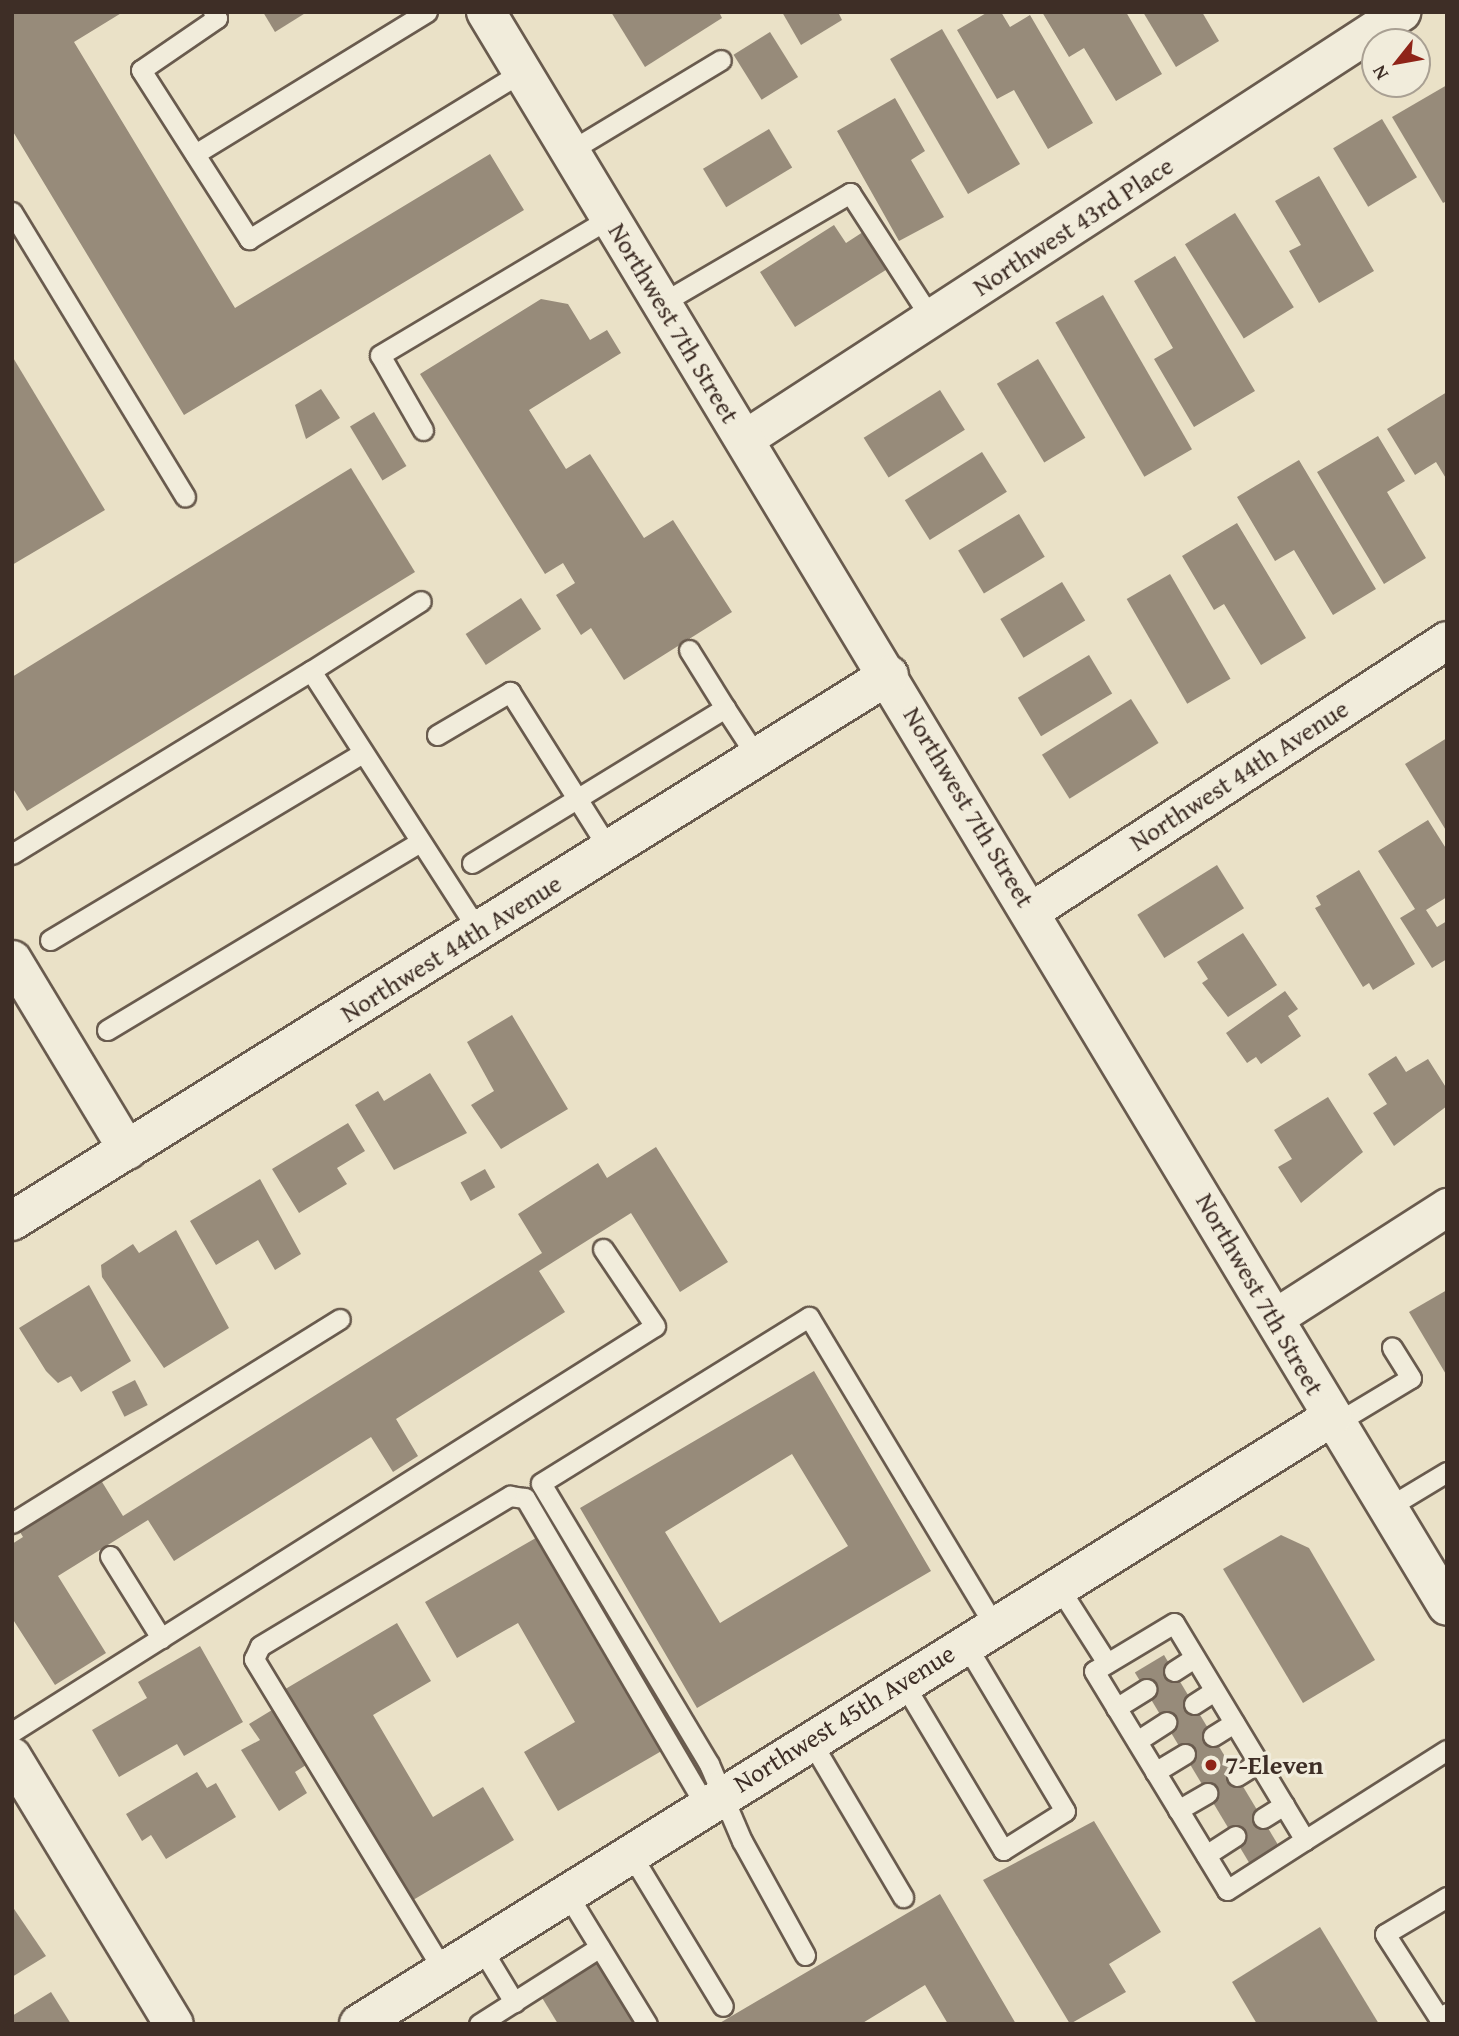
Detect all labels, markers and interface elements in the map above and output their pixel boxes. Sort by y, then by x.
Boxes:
north arrow [1361,28,1431,98]
text: N [1364,60,1395,85]
street label: Northwest 43rd Place [967,150,1179,302]
street label: Northwest 7th Street [602,217,746,429]
street label: Northwest 44th Avenue [1124,693,1354,857]
street label: Northwest 7th Street [897,701,1041,913]
street label: Northwest 44th Avenue [335,867,567,1029]
street label: Northwest 7th Street [1190,1188,1330,1400]
street label: Northwest 45th Avenue [728,1637,960,1799]
place label: 7-Eleven [1225,1749,1323,1781]
marker: 7-Eleven [1203,1757,1219,1773]

